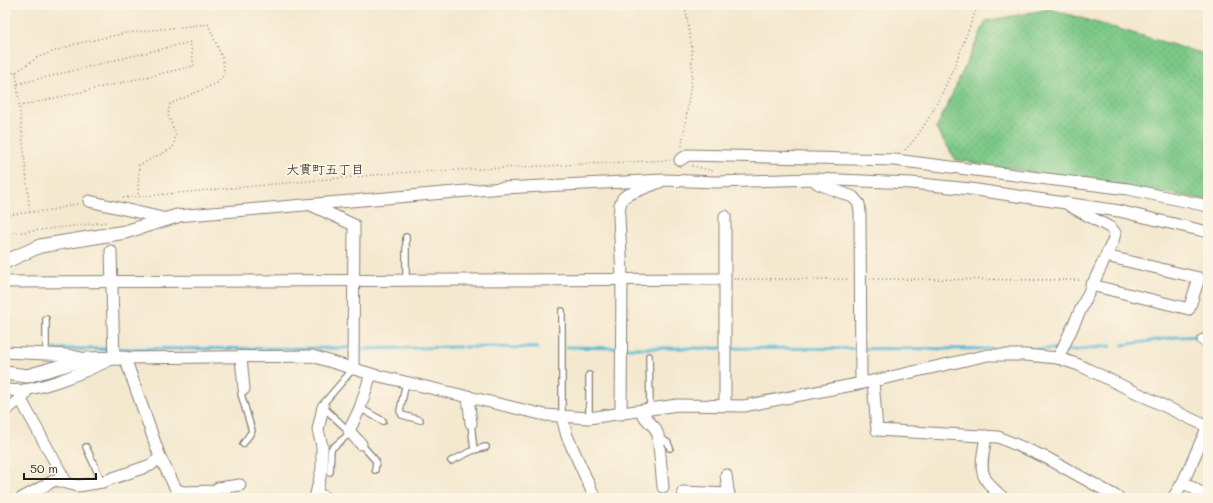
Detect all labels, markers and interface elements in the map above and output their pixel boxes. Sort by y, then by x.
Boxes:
district label: 大貫町五丁目 [286,160,364,177]
scale bar [24,455,96,481]
text: 50 m [30,460,58,476]

